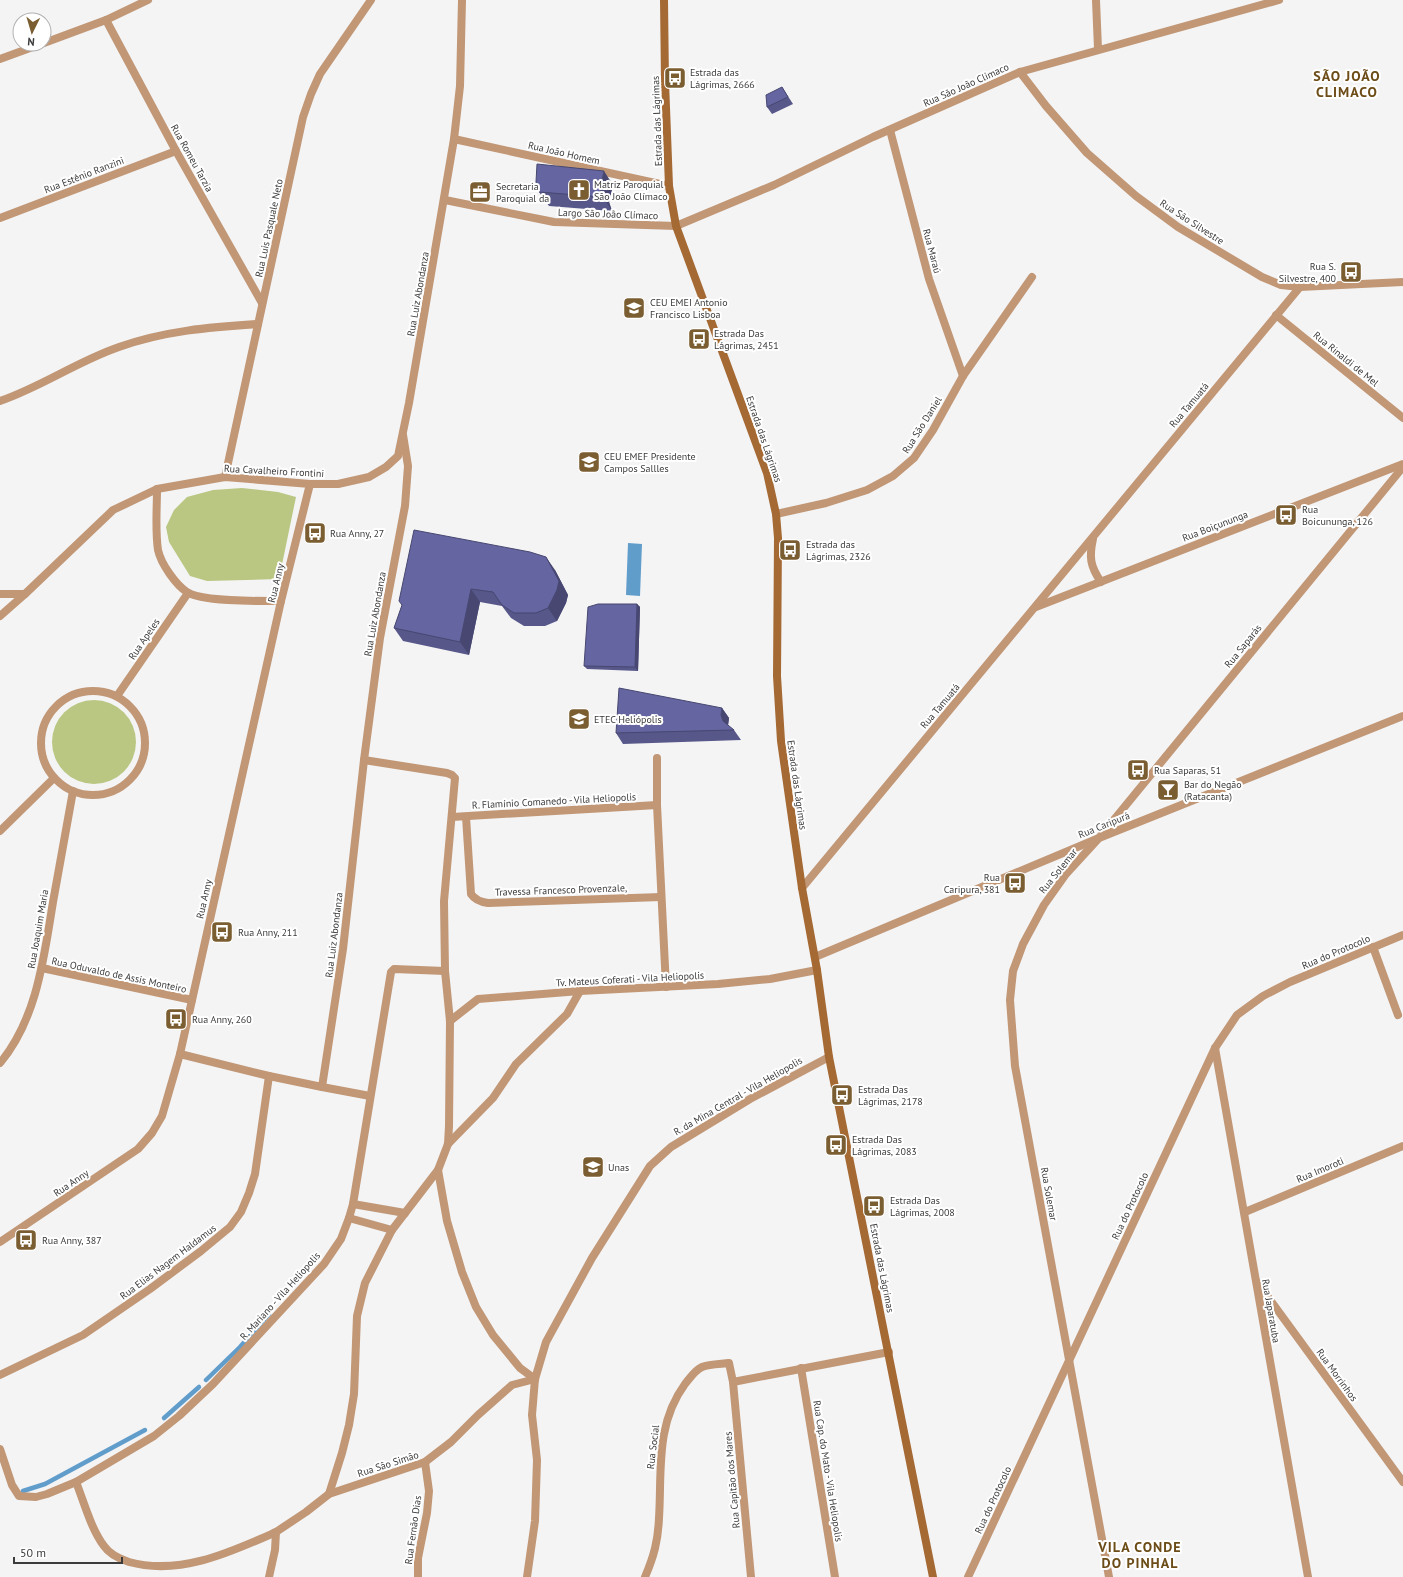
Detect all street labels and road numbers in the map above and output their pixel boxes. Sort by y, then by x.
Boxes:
street label: Rua São João Climaco [921,60,1011,110]
street label: Estrada das Lágrimas [649,76,665,166]
street label: Rua Romeu Tarzia [168,122,216,194]
street label: Rua João Homem [527,138,601,168]
street label: Rua Estênio Ranzini [42,154,126,196]
street label: Rua Luis Pasquale Neto [252,178,286,278]
street label: Rua São Silvestre [1157,196,1227,248]
street label: Largo São João Clímaco [558,206,658,222]
street label: Rua Maraú [920,227,944,275]
street label: Rua Luiz Abondanza [404,251,432,337]
street label: Rua Rinaldi de Mel [1311,329,1381,389]
street label: Rua Tamuatá [1166,380,1212,430]
street label: Estrada das Lágrimas [743,394,785,484]
street label: Rua São Daniel [899,394,945,456]
street label: Rua Cavalheiro Frontini [224,462,324,480]
street label: Rua Boiçununga [1180,507,1250,544]
street label: Rua Anny [265,562,287,604]
street label: Rua Luiz Abondanza [361,571,389,657]
street label: Rua Apeles [125,616,163,662]
street label: Rua Saparás [1222,622,1264,670]
street label: Rua Tamuatá [917,681,963,731]
street label: Estrada das Lágrimas [784,739,810,831]
street label: R. Flamínio Comanedo - Vila Heliopolis [472,790,636,812]
street label: Rua Caripurá [1076,809,1132,841]
street label: Rua Solemar [1036,845,1080,896]
street label: Rua Anny [193,878,215,920]
street label: Travessa Francesco Provenzale, [495,881,627,899]
street label: Rua Joaquim Maria [25,888,51,970]
street label: Rua Luiz Abondanza [322,892,346,978]
street label: Rua do Protocolo [1300,932,1372,972]
street label: Rua Oduvaldo de Assis Monteiro [50,954,188,996]
street label: Tv. Mateus Coferati - Vila Heliopolis [556,969,704,989]
street label: R. da Mina Central - Vila Heliopolis [671,1054,805,1138]
street label: Rua Imoroti [1294,1154,1346,1186]
street label: Rua Anny [51,1166,91,1200]
street label: Rua Solemar [1038,1166,1060,1222]
street label: Rua do Protocolo [1109,1170,1151,1242]
street label: Rua Elias Nagem Haldamus [117,1222,219,1302]
street label: Estrada das Lágrimas [867,1222,897,1314]
street label: R. Mariano - Vila Heliopolis [237,1249,323,1343]
street label: Rua Japaratuba [1259,1278,1283,1344]
street label: Rua Morrinhos [1313,1346,1361,1404]
street label: Rua Cap. do Mato - Vila Heliopolis [810,1399,846,1543]
street label: Rua Social [644,1424,662,1470]
street label: Rua Capitão dos Mares [721,1431,743,1529]
street label: Rua São Simão [356,1448,420,1480]
street label: Rua do Protocolo [972,1464,1014,1536]
street label: Rua Fernão Dias [402,1495,424,1565]

